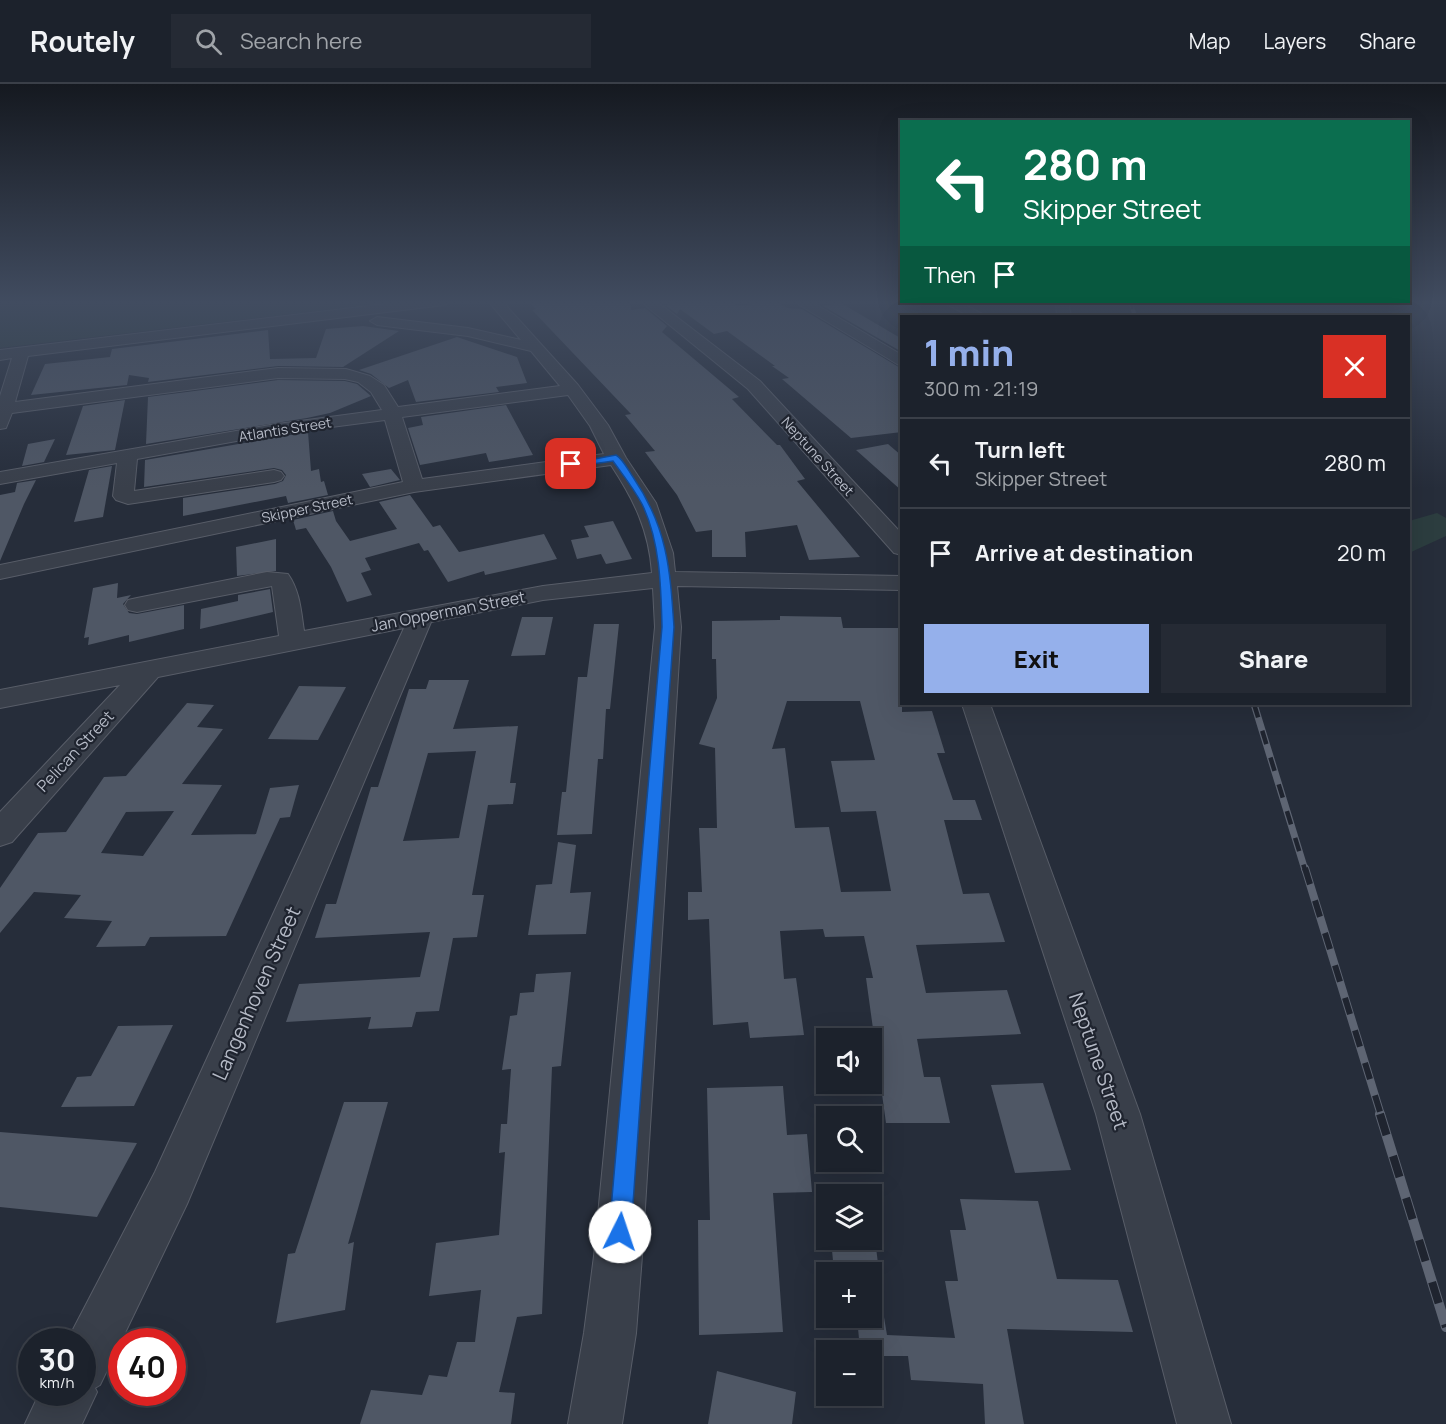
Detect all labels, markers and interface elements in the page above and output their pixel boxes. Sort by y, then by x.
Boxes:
search box [171,14,591,68]
text: Routely [30,22,135,60]
icon: search [192,25,225,58]
text: Search here [240,26,362,56]
text: Map [1189,27,1230,55]
text: Layers [1263,27,1326,55]
text: Share [1359,27,1416,55]
text: 280 m [1023,135,1148,193]
icon: left [924,144,1002,222]
text: Skipper Street [1023,190,1202,227]
icon: arrive [988,258,1021,291]
text: Then [924,260,976,290]
text: 1 min [924,328,1014,377]
button: close [1323,335,1386,398]
text: 300 m · 21:19 [924,375,1038,402]
street label: Atlantis Street [237,412,333,446]
street label: Neptune Street [777,412,859,500]
text: Turn left [975,435,1065,465]
pin [545,438,596,489]
icon: arrive [554,447,587,480]
icon: left [924,447,957,480]
text: 280 m [1324,448,1386,478]
text: Skipper Street [975,465,1107,492]
street label: Skipper Street [260,489,355,527]
icon: arrive [924,537,957,570]
text: Arrive at destination [975,538,1193,568]
text: 20 m [1337,538,1386,568]
street label: Jan Opperman Street [369,585,527,637]
button: Exit [924,624,1149,693]
button: Share [1161,624,1386,693]
street label: Pelican Street [32,706,118,796]
street label: Langenhoven Street [206,902,306,1084]
street label: Neptune Street [1063,989,1135,1133]
map controls [816,1028,882,1406]
button: sound [816,1028,882,1094]
button: search [816,1106,882,1172]
button: layers [816,1184,882,1250]
position arrow [588,1200,652,1264]
button: + [816,1262,882,1328]
speed limit sign: 40 [108,1328,186,1406]
text: 30 [38,1339,76,1380]
button: − [816,1340,882,1406]
text: km/h [40,1372,74,1393]

